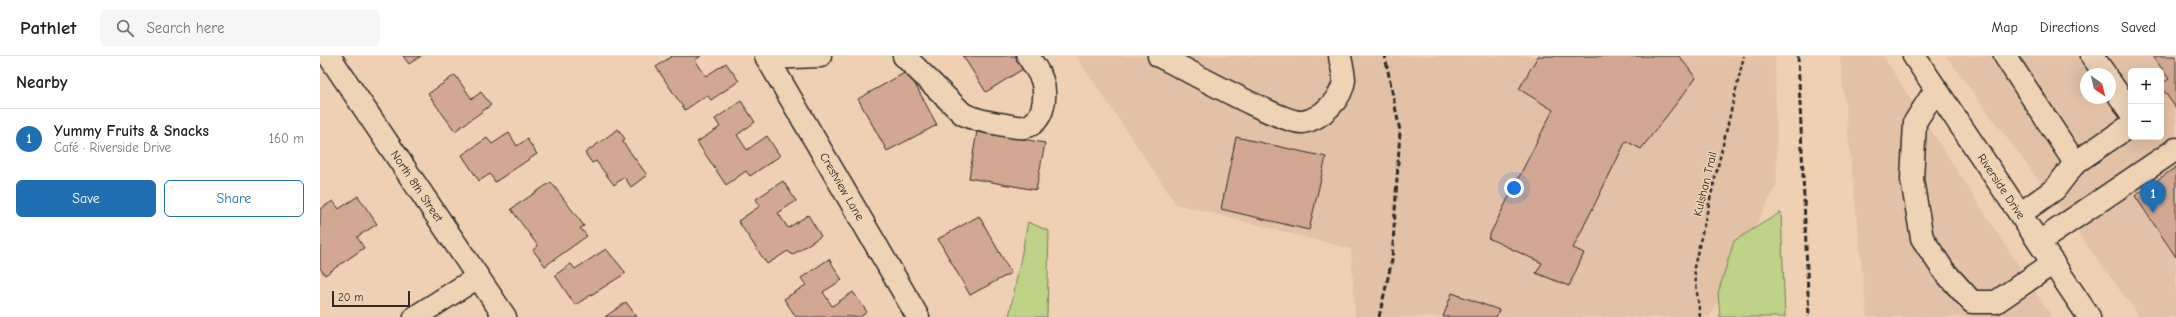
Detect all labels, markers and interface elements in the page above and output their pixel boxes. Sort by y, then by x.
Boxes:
search box [100,10,380,46]
text: Pathlet [20,17,76,39]
icon: search [114,17,136,39]
text: Search here [146,19,225,37]
text: Map [1991,19,2018,36]
text: Directions [2040,19,2099,36]
text: Saved [2121,19,2156,36]
north arrow [2080,68,2116,104]
map controls [2128,68,2164,140]
button: + [2128,68,2164,104]
text: Nearby [16,73,67,92]
button: − [2128,104,2164,140]
text: Yummy Fruits & Snacks [54,122,209,140]
text: 1 [26,131,32,146]
text: 160 m [269,131,304,146]
text: Café · Riverside Drive [54,140,171,155]
street label: North 8th Street [388,148,446,225]
street label: Crestview Lane [817,150,867,223]
street label: Kulshan Trail [1690,150,1720,218]
street label: Riverside Drive [1975,151,2028,222]
your location [1504,178,1524,198]
button: Save [16,180,156,217]
button: Share [164,180,304,217]
pin: 1 [2140,180,2166,213]
scale bar [332,289,410,308]
text: 20 m [338,291,363,304]

